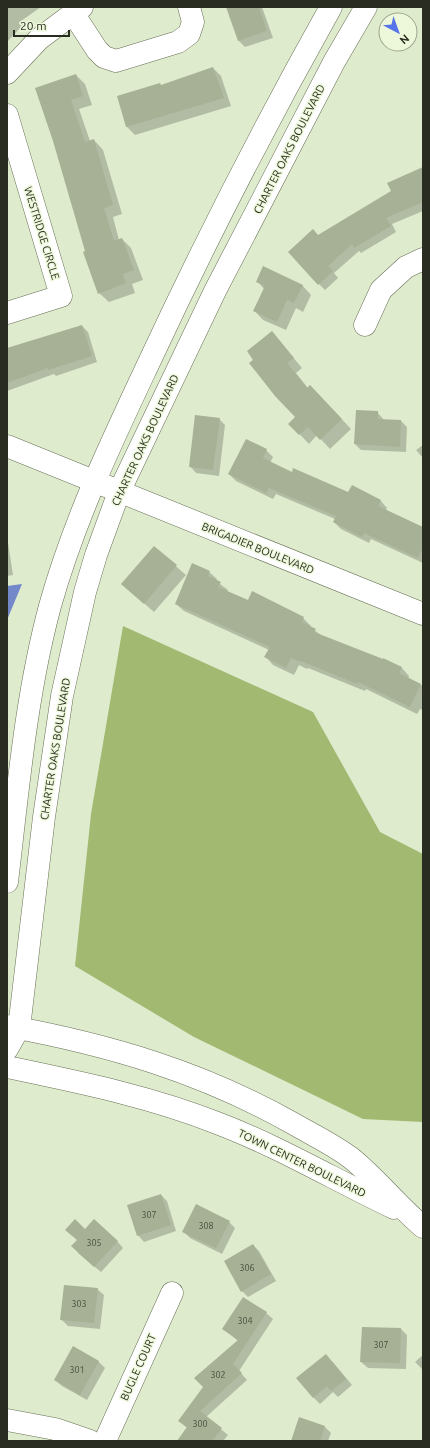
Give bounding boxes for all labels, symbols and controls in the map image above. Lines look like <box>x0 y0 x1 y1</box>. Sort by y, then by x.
scale bar <box>14 12 69 38</box>
north arrow <box>378 12 418 52</box>
text: 20 m <box>20 19 47 32</box>
text: N <box>398 32 412 47</box>
street label: CHARTER OAKS BOULEVARD <box>251 82 327 216</box>
street label: WESTRIDGE CIRCLE <box>22 185 62 281</box>
street label: CHARTER OAKS BOULEVARD <box>109 372 181 508</box>
street label: BRIGADIER BOULEVARD <box>200 520 316 576</box>
street label: CHARTER OAKS BOULEVARD <box>38 677 72 821</box>
street label: TOWN CENTER BOULEVARD <box>236 1127 368 1199</box>
house number: 307 <box>141 1210 157 1220</box>
house number: 308 <box>198 1221 214 1231</box>
house number: 305 <box>86 1238 102 1248</box>
house number: 306 <box>239 1263 255 1273</box>
house number: 303 <box>71 1299 87 1309</box>
house number: 304 <box>237 1316 253 1326</box>
street label: BUGLE COURT <box>118 1332 158 1402</box>
house number: 307 <box>373 1340 389 1350</box>
house number: 301 <box>69 1365 85 1375</box>
house number: 302 <box>210 1370 226 1380</box>
house number: 300 <box>192 1419 208 1429</box>

